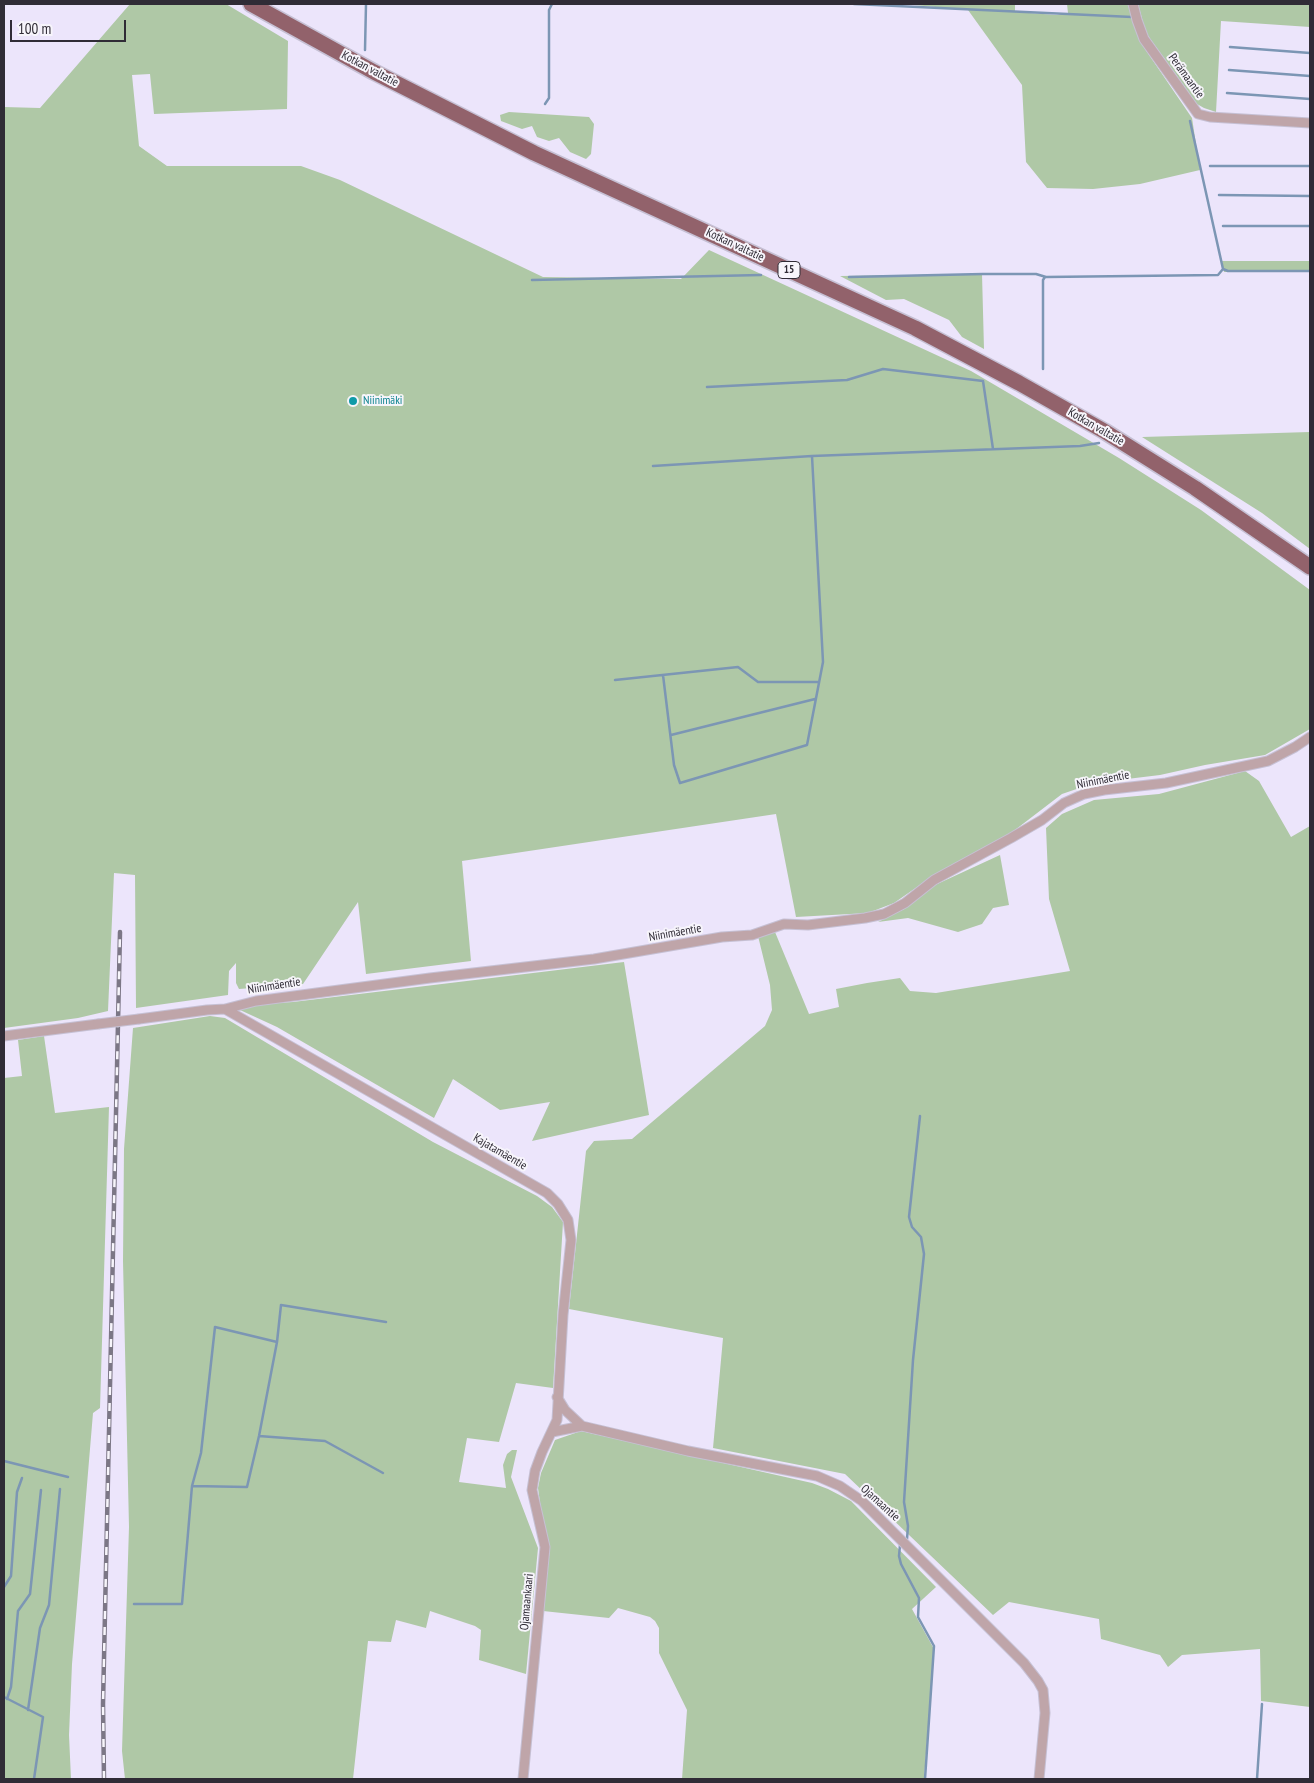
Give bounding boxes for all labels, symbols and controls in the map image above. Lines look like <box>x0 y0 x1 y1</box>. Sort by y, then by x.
scale bar <box>12 10 129 42</box>
text: 100 m <box>18 19 51 38</box>
street label: Kotkan valtatie <box>339 48 401 90</box>
street label: Perämaantie <box>1165 51 1207 101</box>
street label: Kotkan valtatie <box>704 225 766 265</box>
road number: 15 <box>778 262 800 278</box>
place label: Niinimäki <box>363 394 402 408</box>
marker: Niinimäki <box>347 395 359 407</box>
street label: Kotkan valtatie <box>1065 405 1127 449</box>
street label: Niinimäentie <box>1075 768 1131 792</box>
street label: Niinimäentie <box>648 921 702 945</box>
street label: Niinimäentie <box>247 975 301 997</box>
street label: Kajatamäentie <box>471 1131 529 1173</box>
street label: Ojamaantie <box>858 1482 902 1524</box>
street label: Ojamaankaari <box>517 1573 537 1631</box>

